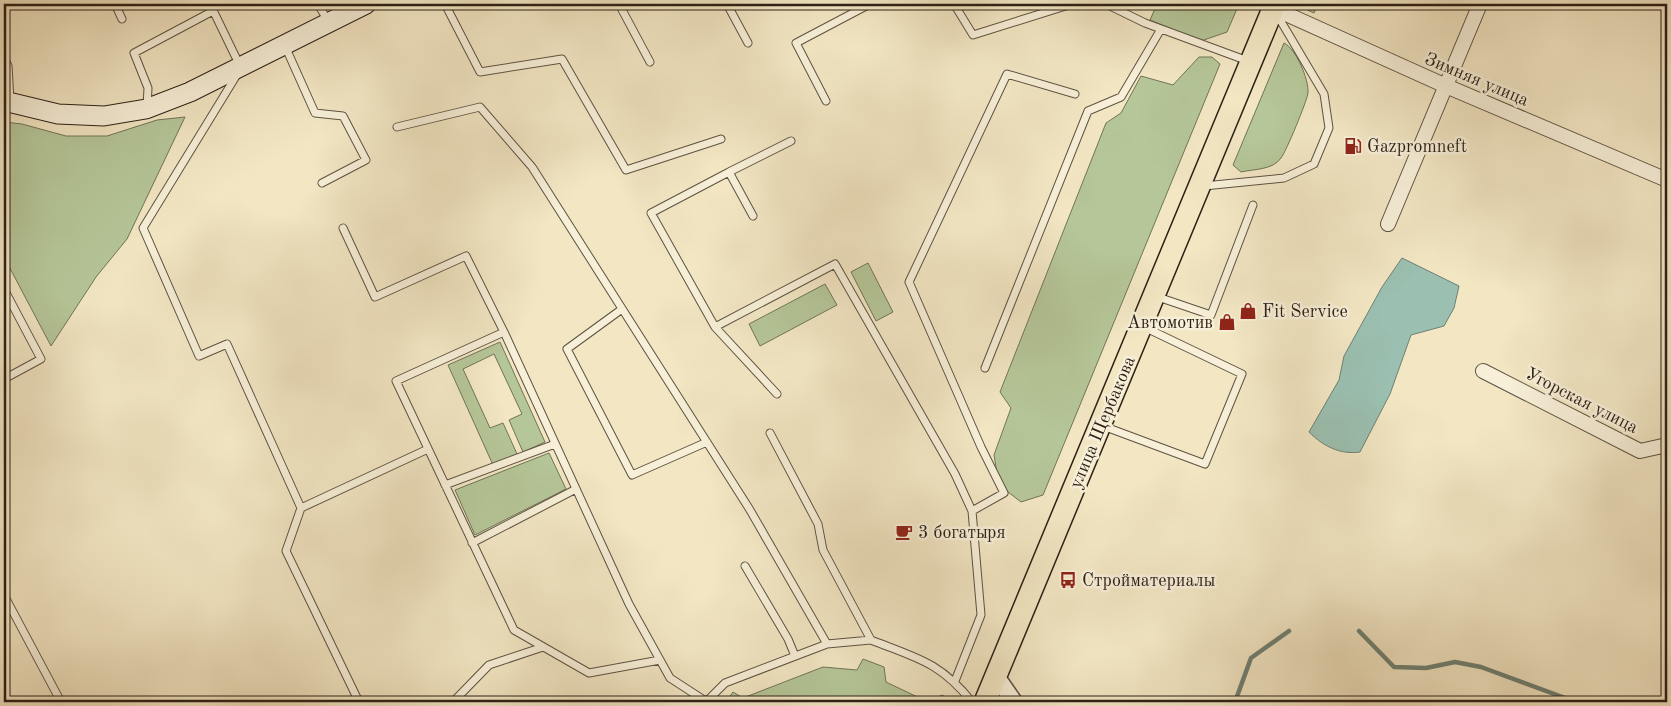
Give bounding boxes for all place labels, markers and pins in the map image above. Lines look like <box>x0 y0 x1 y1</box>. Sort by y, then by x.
fuel station icon: Gazpromneft <box>1343 136 1363 156</box>
place label: Gazpromneft <box>1367 138 1467 156</box>
shop icon: Fit Service <box>1238 301 1258 321</box>
place label: Fit Service <box>1262 303 1348 321</box>
shop icon: Автомотив <box>1217 312 1237 332</box>
place label: Автомотив <box>1127 314 1213 332</box>
cafe icon: 3 богатыря <box>894 522 914 542</box>
place label: 3 богатыря <box>918 524 1006 542</box>
bus stop icon: Стройматериалы <box>1058 570 1078 590</box>
place label: Стройматериалы <box>1082 572 1215 590</box>

